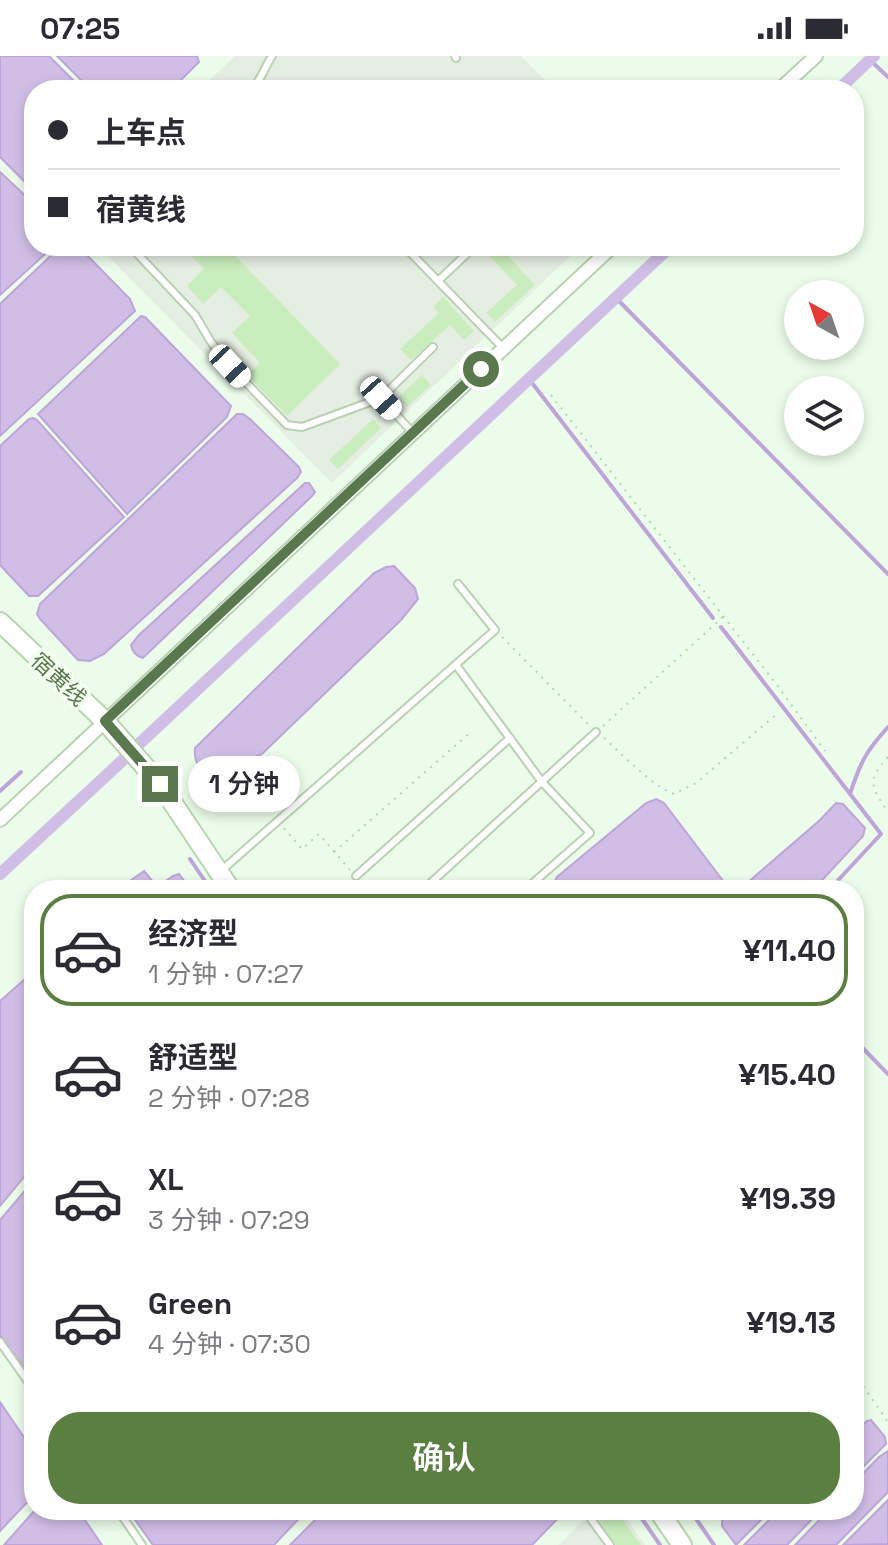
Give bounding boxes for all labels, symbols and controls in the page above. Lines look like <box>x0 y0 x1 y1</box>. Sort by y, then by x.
text: 07:25 <box>40 9 120 48</box>
text: 上车点 <box>96 113 186 152</box>
text: 宿黄线 <box>96 190 186 229</box>
north arrow <box>784 280 864 360</box>
map controls <box>784 280 864 456</box>
car <box>205 340 255 392</box>
route start <box>463 351 499 387</box>
car <box>356 372 406 424</box>
button: layers <box>784 376 864 456</box>
street label: 宿黄线 <box>25 646 93 712</box>
callout: 1 分钟 <box>188 756 300 812</box>
route end <box>142 766 178 802</box>
text: 1 分钟 <box>209 767 279 801</box>
icon: car <box>52 914 124 986</box>
text: 经济型 <box>148 914 238 953</box>
text: ¥11.40 <box>743 931 836 970</box>
text: 1 分钟 · 07:27 <box>148 957 303 991</box>
icon: car <box>52 1038 124 1110</box>
text: 舒适型 <box>148 1038 238 1077</box>
text: ¥15.40 <box>738 1055 836 1094</box>
text: 2 分钟 · 07:28 <box>148 1081 310 1115</box>
text: XL <box>148 1160 184 1199</box>
icon: car <box>52 1162 124 1234</box>
text: ¥19.39 <box>740 1179 836 1218</box>
text: 3 分钟 · 07:29 <box>148 1203 310 1237</box>
text: Green <box>148 1284 232 1323</box>
icon: car <box>52 1286 124 1358</box>
text: ¥19.13 <box>746 1303 836 1342</box>
text: 4 分钟 · 07:30 <box>148 1327 311 1361</box>
button: 确认 <box>48 1412 840 1504</box>

